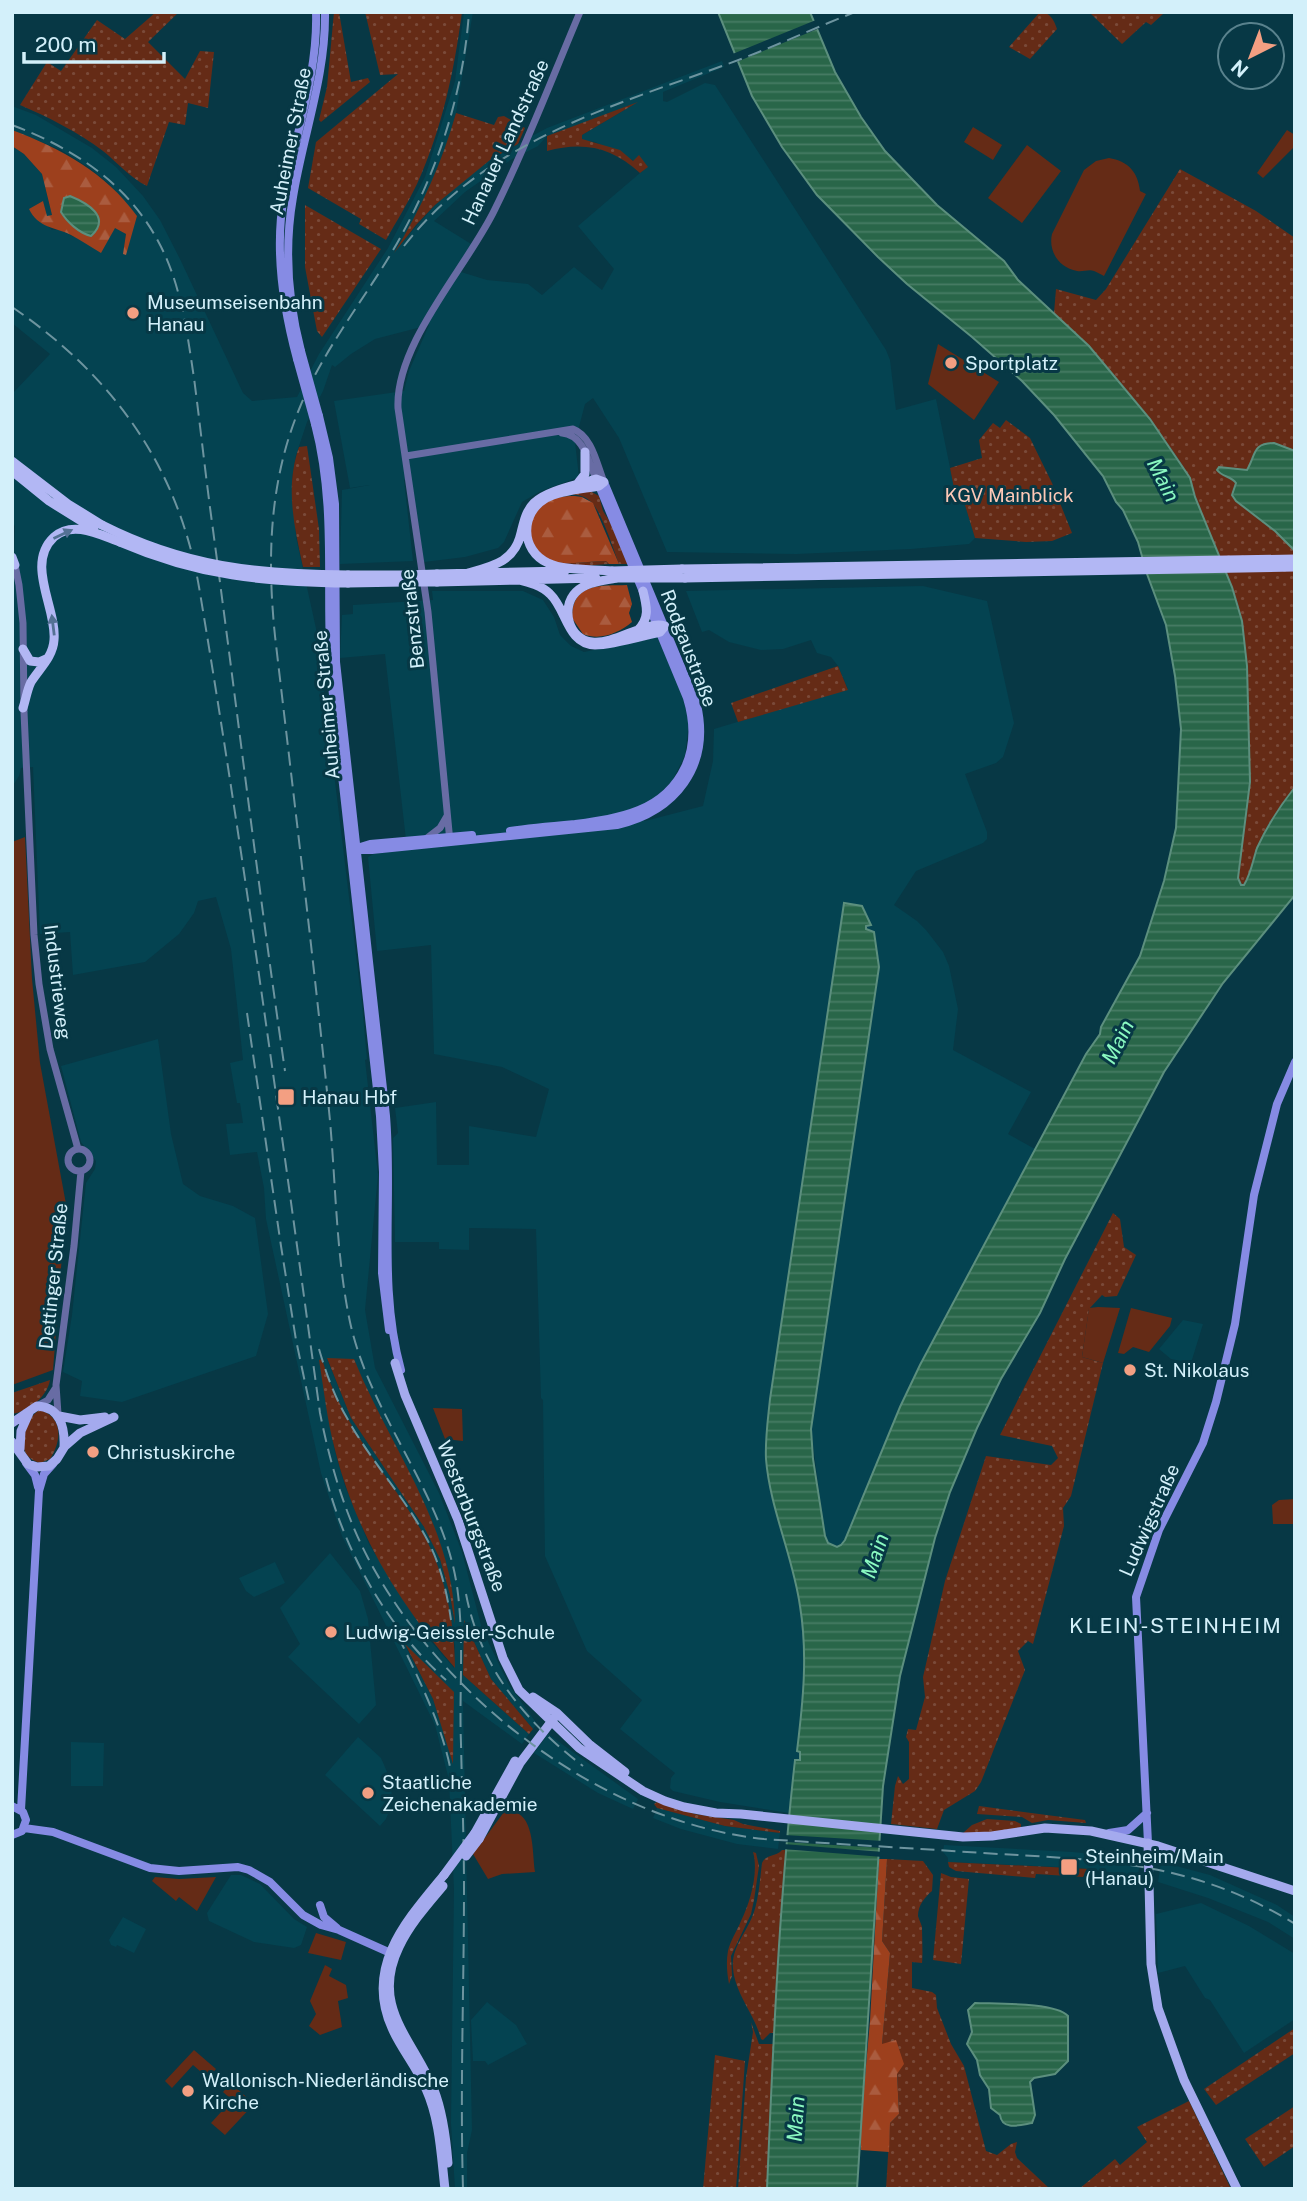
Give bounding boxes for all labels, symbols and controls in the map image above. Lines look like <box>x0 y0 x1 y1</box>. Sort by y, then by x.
scale bar <box>24 21 164 65</box>
north arrow <box>1216 21 1286 91</box>
text: 200 m <box>35 32 96 57</box>
text: N <box>1227 55 1253 82</box>
street label: Hanauer Landstraße <box>457 56 553 228</box>
street label: Auheimer Straße <box>265 65 315 217</box>
place label: Museumseisenbahn Hanau <box>147 291 323 335</box>
marker: Museumseisenbahn Hanau <box>125 305 141 321</box>
place label: Sportplatz <box>965 352 1058 374</box>
marker: Sportplatz <box>943 355 959 371</box>
water label: Main <box>1142 454 1185 506</box>
park label: KGV Mainblick <box>944 484 1074 506</box>
one-way arrow <box>53 528 73 540</box>
street label: Benzstraße <box>396 568 428 670</box>
street label: Rodgaustraße <box>657 586 721 710</box>
one-way arrow <box>47 614 58 636</box>
street label: Auheimer Straße <box>309 630 343 780</box>
street label: Industrieweg <box>40 923 76 1041</box>
water label: Main <box>1096 1016 1139 1068</box>
place label: Hanau Hbf <box>302 1086 397 1108</box>
marker: Hanau Hbf <box>276 1087 296 1107</box>
street label: Dettinger Straße <box>34 1202 72 1350</box>
place label: St. Nikolaus <box>1144 1359 1249 1381</box>
marker: St. Nikolaus <box>1122 1362 1138 1378</box>
street label: Westerburgstraße <box>433 1437 511 1595</box>
place label: Christuskirche <box>107 1441 235 1463</box>
marker: Christuskirche <box>85 1444 101 1460</box>
street label: Ludwigstraße <box>1114 1460 1184 1580</box>
water label: Main <box>855 1530 894 1582</box>
district label: KLEIN-STEINHEIM <box>1069 1613 1283 1638</box>
place label: Ludwig-Geissler-Schule <box>345 1621 555 1643</box>
marker: Ludwig-Geissler-Schule <box>323 1624 339 1640</box>
place label: Staatliche Zeichenakademie <box>382 1771 538 1815</box>
marker: Staatliche Zeichenakademie <box>360 1785 376 1801</box>
place label: Steinheim/Main (Hanau) <box>1085 1845 1224 1889</box>
marker: Steinheim/Main (Hanau) <box>1059 1857 1079 1877</box>
place label: Wallonisch-Niederländische Kirche <box>202 2069 449 2113</box>
marker: Wallonisch-Niederländische Kirche <box>180 2083 196 2099</box>
water label: Main <box>781 2095 810 2143</box>

